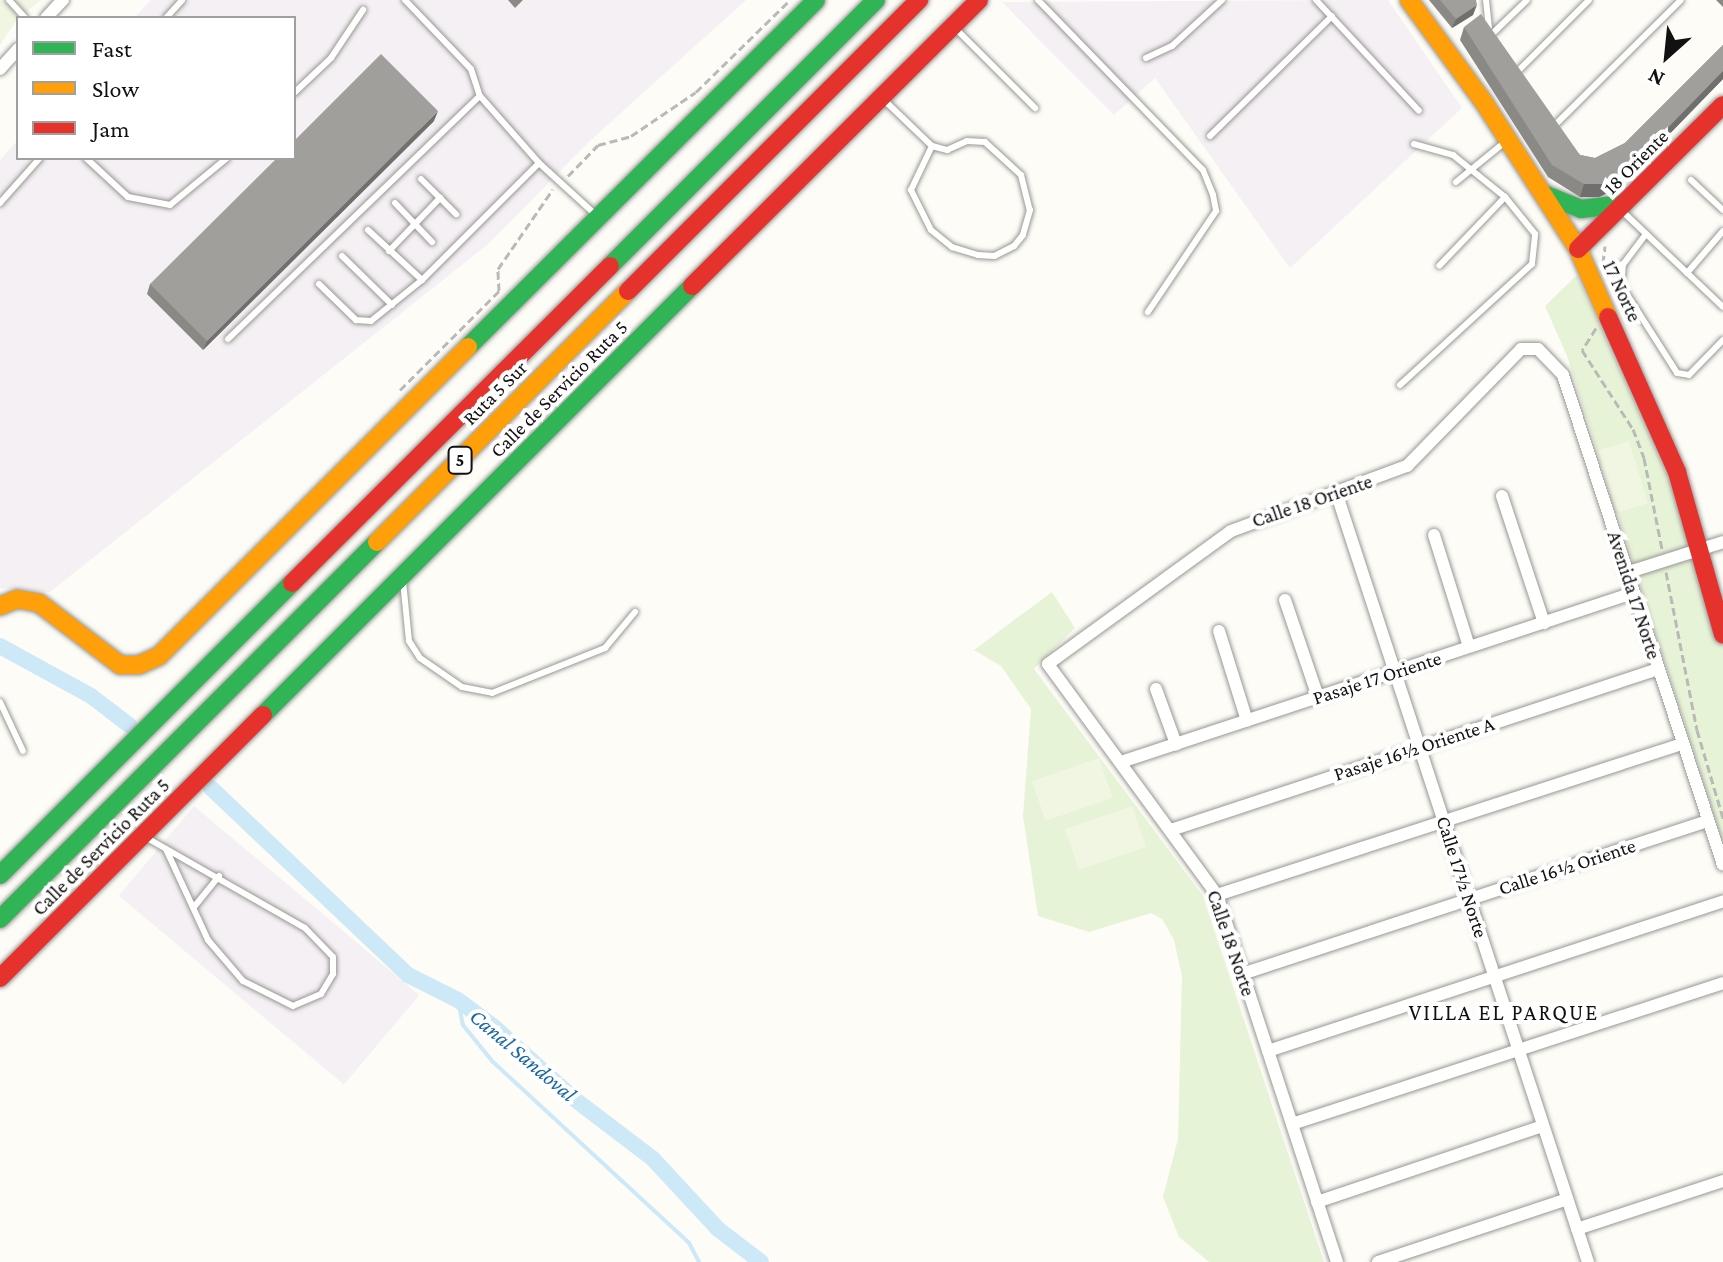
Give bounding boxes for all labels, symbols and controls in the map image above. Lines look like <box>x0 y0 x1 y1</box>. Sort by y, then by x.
legend <box>16 16 296 160</box>
north arrow <box>1627 16 1707 96</box>
text: Fast <box>92 35 132 62</box>
text: N <box>1644 63 1668 92</box>
text: Slow <box>92 75 139 102</box>
text: Jam <box>92 115 130 142</box>
street label: 18 Oriente <box>1599 125 1673 199</box>
street label: 17 Norte <box>1597 257 1647 325</box>
street label: Calle de Servicio Ruta 5 <box>485 315 633 463</box>
street label: Ruta 5 Sur <box>458 356 532 430</box>
road number: 5 <box>446 446 474 474</box>
street label: Calle 18 Oriente <box>1249 469 1375 533</box>
street label: Avenida 17 Norte <box>1602 528 1666 662</box>
street label: Pasaje 17 Oriente <box>1310 646 1444 710</box>
street label: Pasaje 16½ Oriente A <box>1331 712 1497 786</box>
street label: Calle de Servicio Ruta 5 <box>27 773 175 921</box>
street label: Calle 17½ Norte <box>1431 813 1493 941</box>
street label: Calle 16½ Oriente <box>1495 834 1639 900</box>
street label: Calle 18 Norte <box>1202 887 1260 999</box>
district label: VILLA EL PARQUE <box>1409 1000 1599 1026</box>
water label: Canal Sandoval <box>464 1003 582 1107</box>

